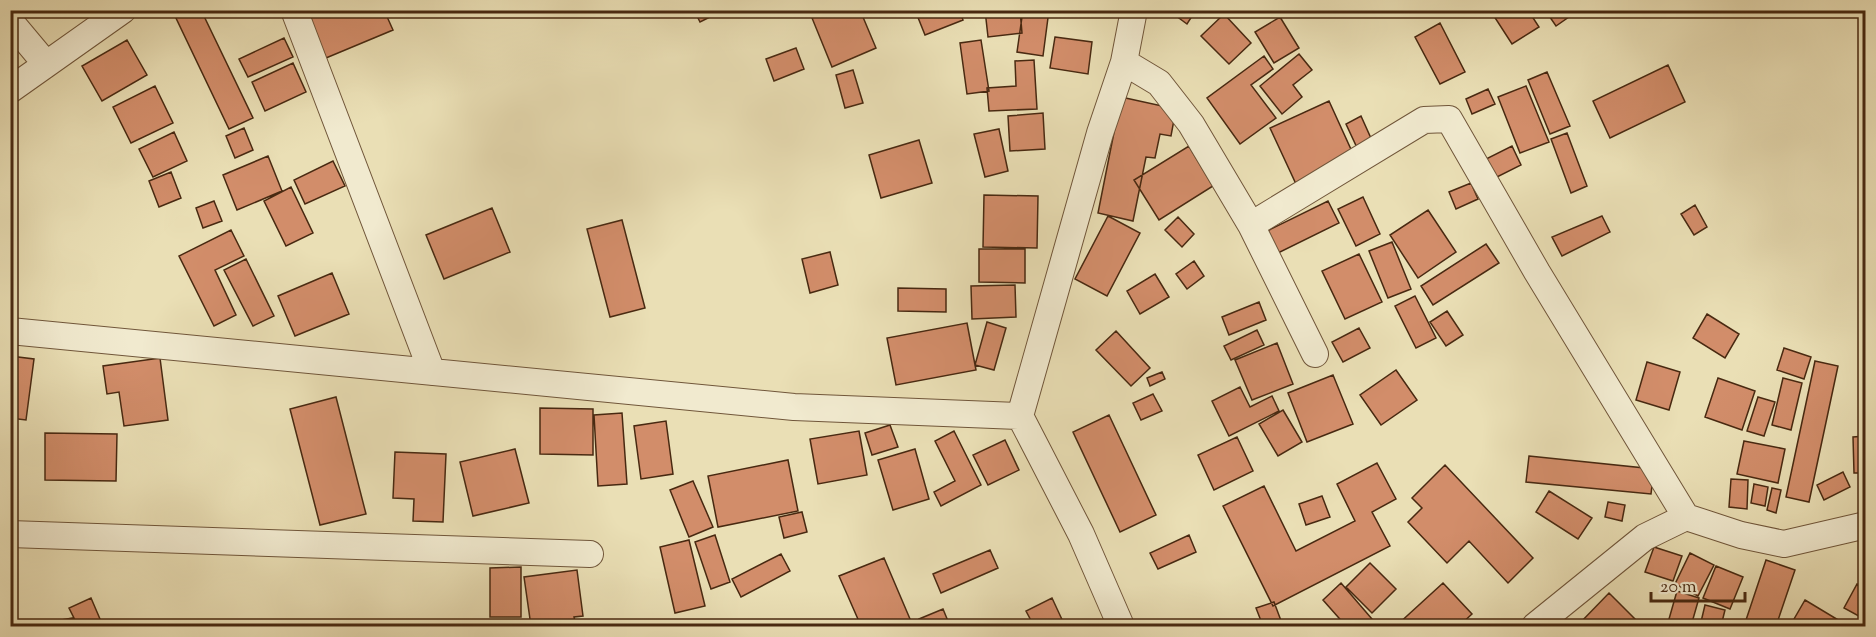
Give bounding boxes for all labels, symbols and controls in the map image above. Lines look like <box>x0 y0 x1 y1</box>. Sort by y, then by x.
scale bar <box>1651 565 1746 603</box>
text: 20 m <box>1660 575 1697 601</box>

